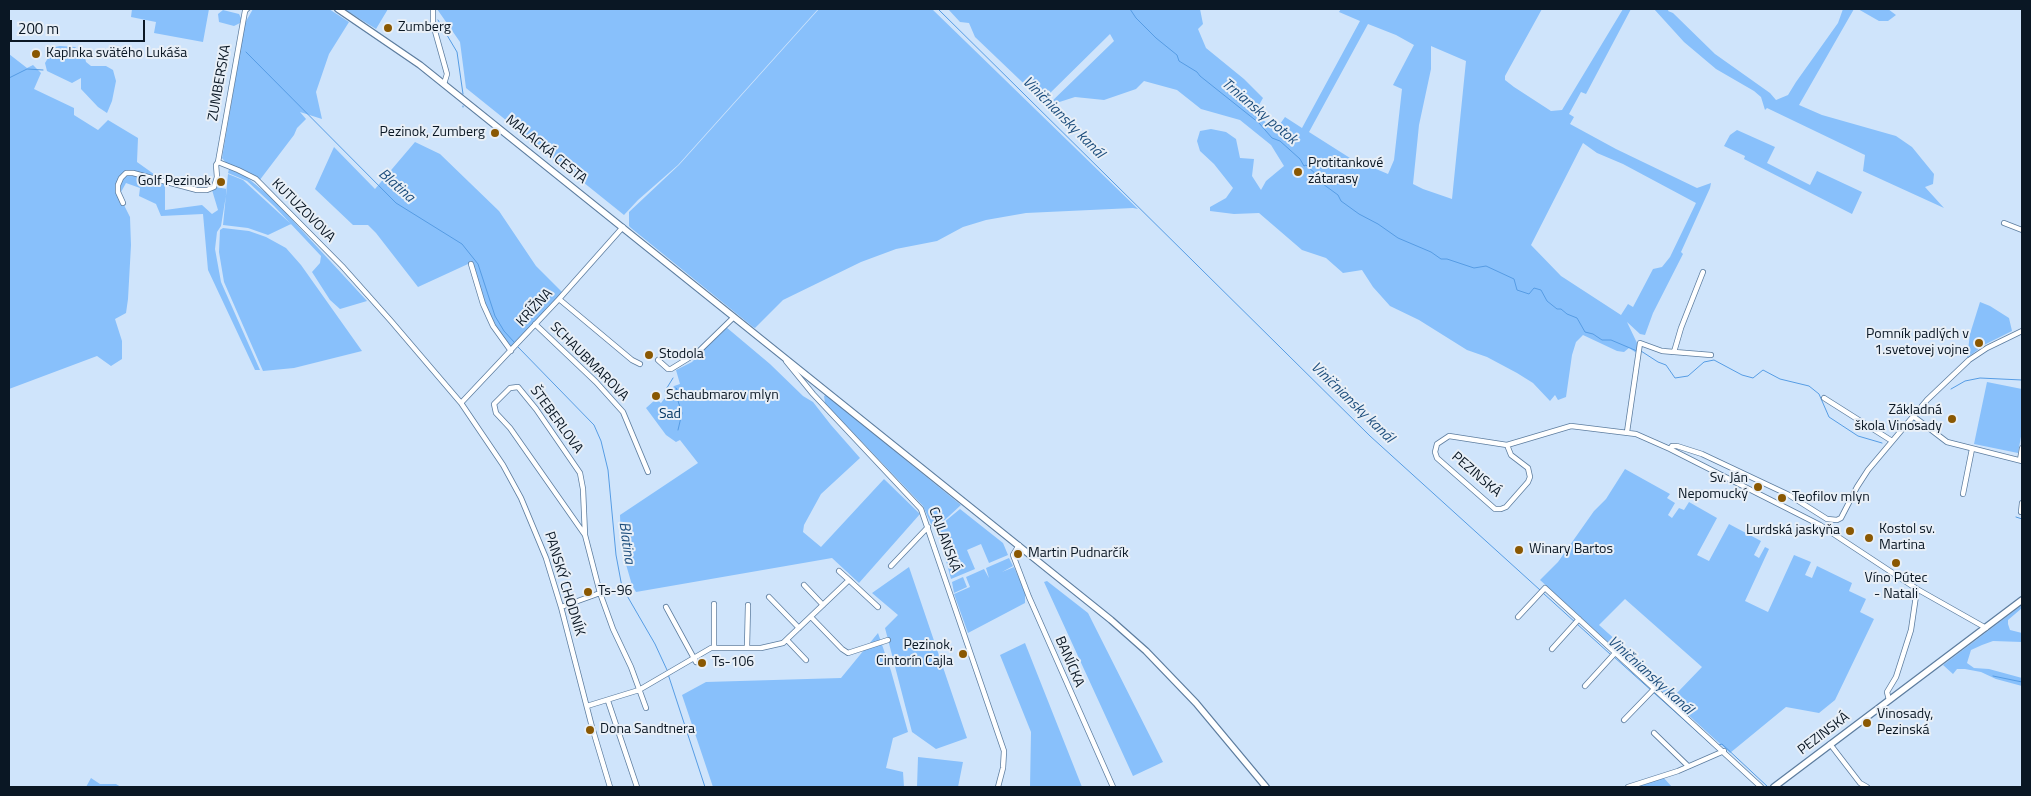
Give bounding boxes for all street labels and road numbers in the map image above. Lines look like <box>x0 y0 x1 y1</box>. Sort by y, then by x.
street label: ZUMBERSKA <box>205 44 235 122</box>
street label: MALACKÁ CESTA <box>502 112 590 188</box>
street label: KUTUZOVOVA <box>268 176 338 246</box>
street label: KRÍŽNA <box>513 286 557 330</box>
street label: SCHAUBMAROVA <box>546 319 632 405</box>
street label: ŠTEBERLOVA <box>526 383 586 457</box>
street label: PEZINSKÁ <box>1448 449 1504 501</box>
street label: CAJLANSKÁ <box>924 505 964 575</box>
street label: PANSKÝ CHODNÍK <box>540 530 588 638</box>
street label: BANÍCKA <box>1051 634 1087 690</box>
street label: PEZINSKÁ <box>1795 709 1853 759</box>

